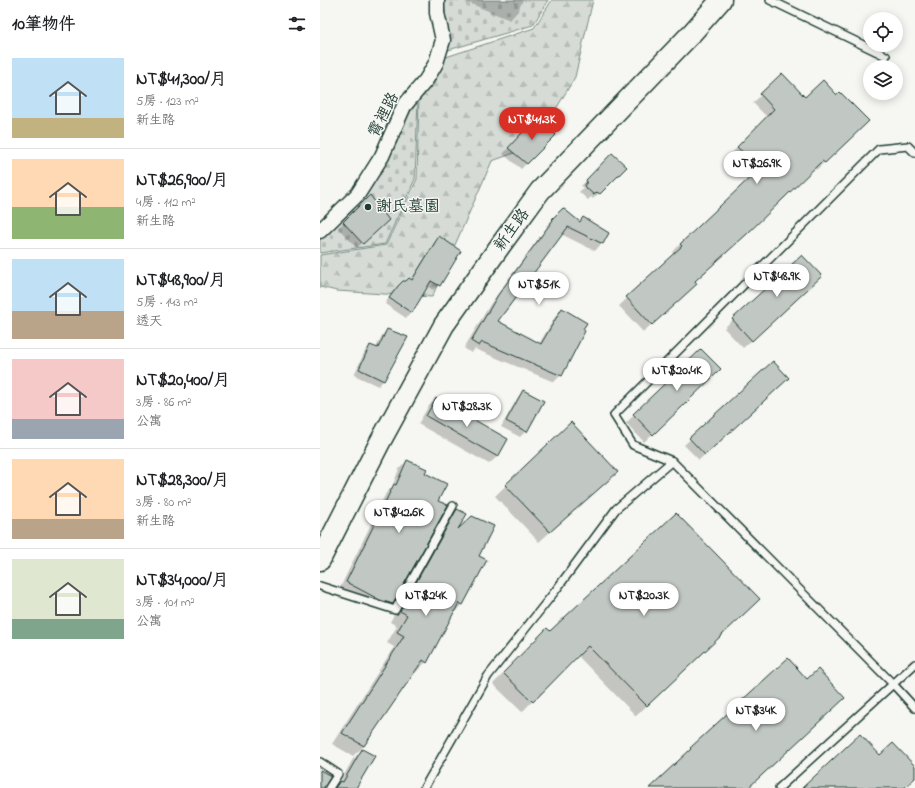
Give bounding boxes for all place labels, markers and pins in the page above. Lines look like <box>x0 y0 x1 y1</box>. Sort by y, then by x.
pin: NT$41.3K <box>491 107 573 141</box>
pin: NT$26.9K <box>716 151 798 185</box>
place label: 謝氏墓園 <box>376 195 440 219</box>
marker: 謝氏墓園 <box>363 202 373 212</box>
pin: NT$48.9K <box>736 264 818 298</box>
pin: NT$51K <box>506 272 572 306</box>
pin: NT$20.4K <box>636 358 718 392</box>
pin: NT$28.3K <box>426 394 508 428</box>
pin: NT$42.6K <box>358 500 440 534</box>
pin: NT$24K <box>393 583 459 617</box>
pin: NT$20.3K <box>603 583 685 617</box>
pin: NT$34K <box>723 698 789 732</box>

